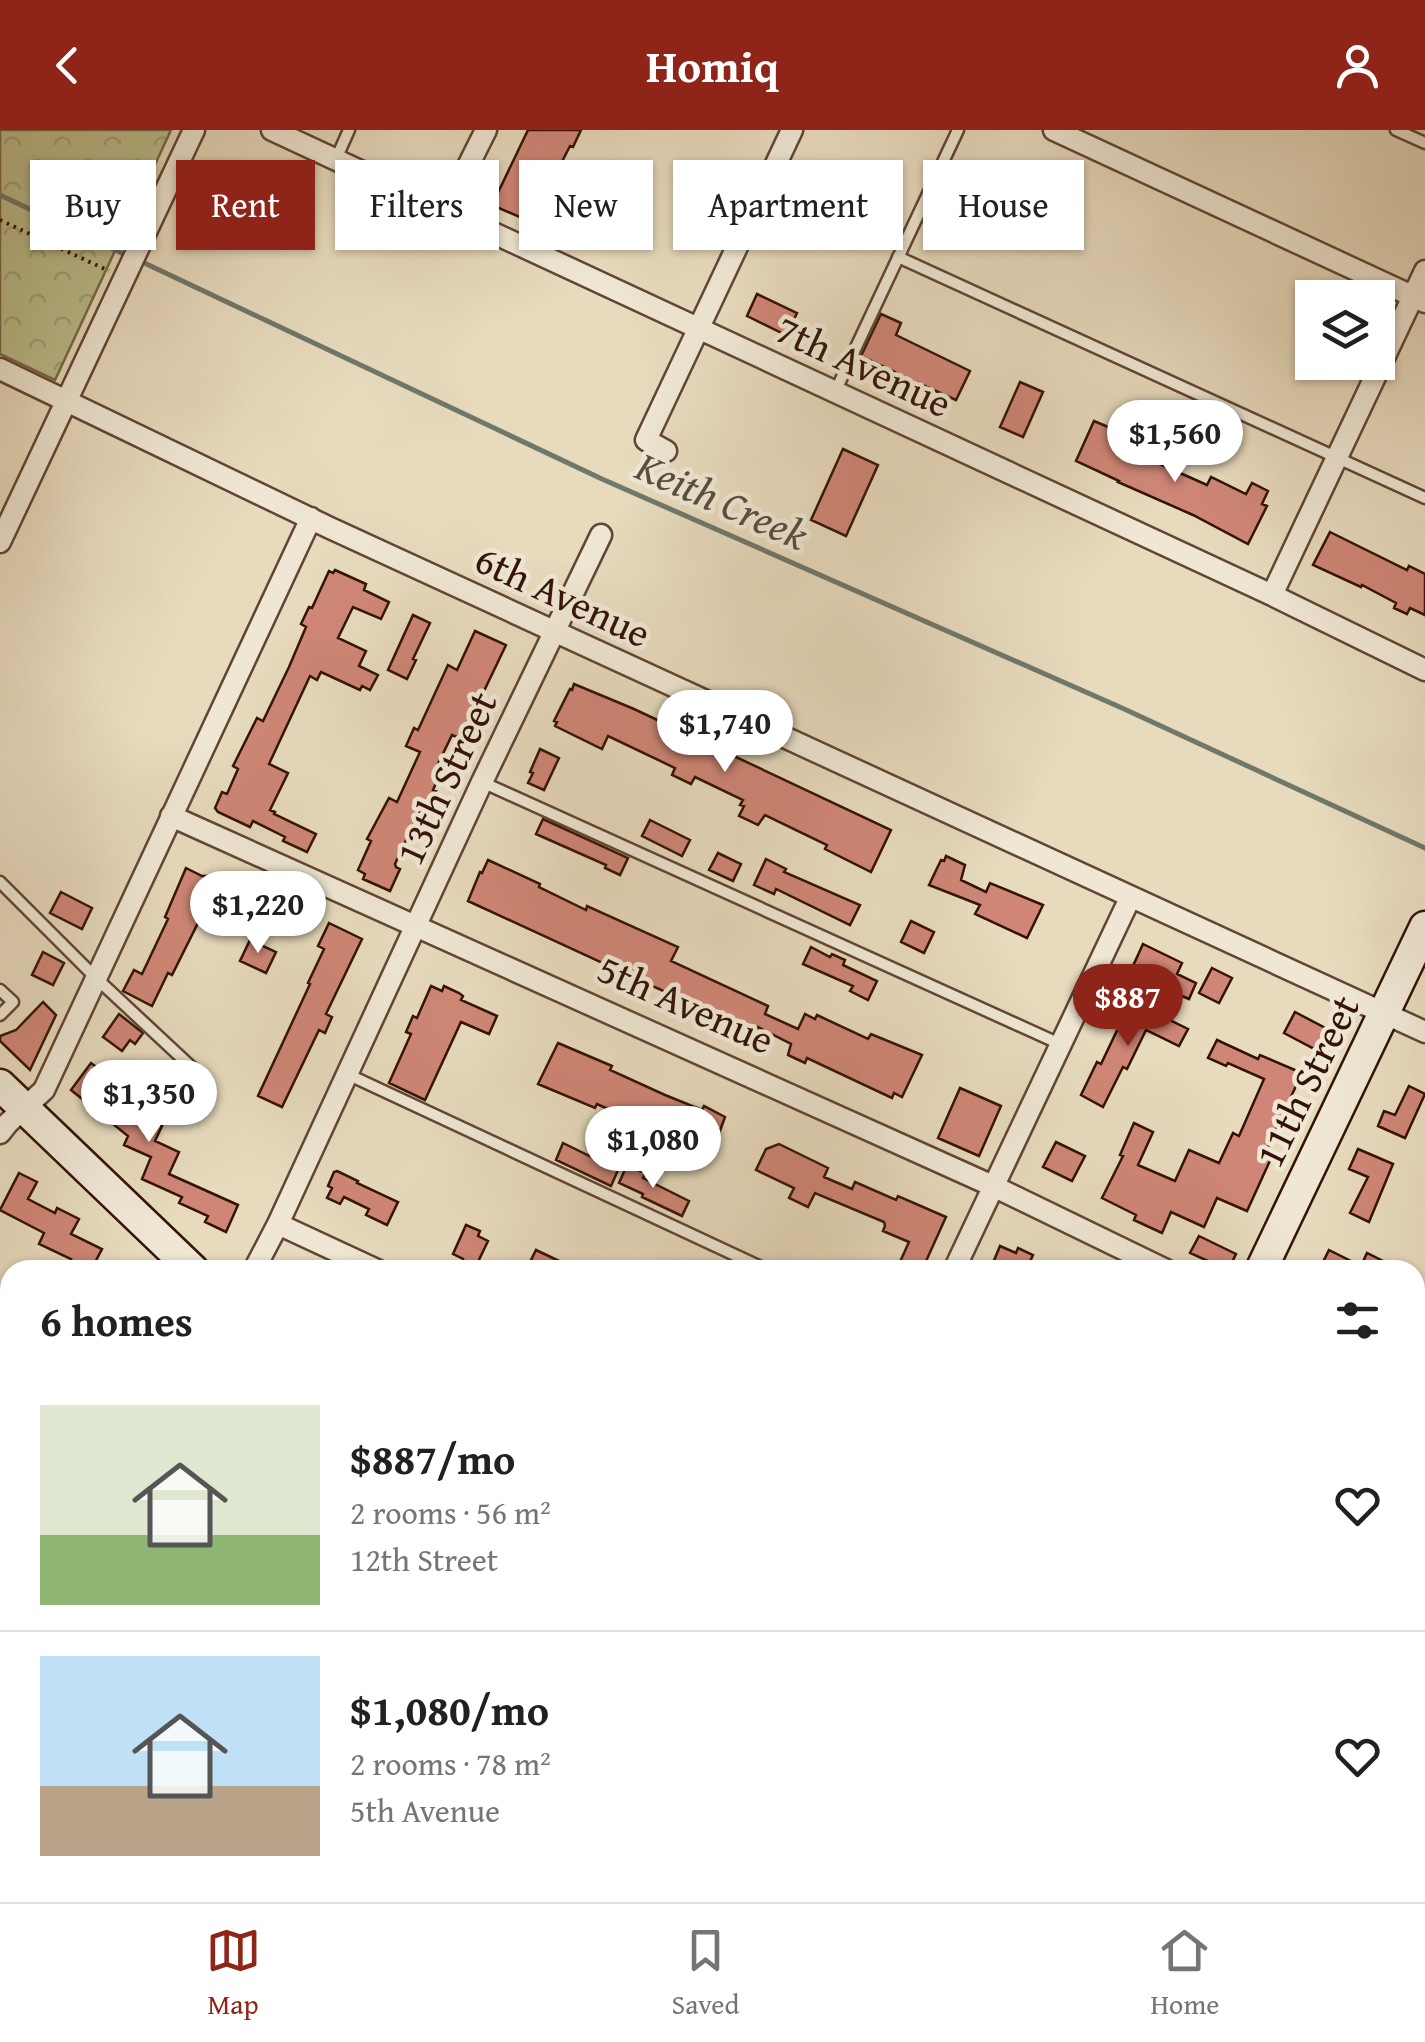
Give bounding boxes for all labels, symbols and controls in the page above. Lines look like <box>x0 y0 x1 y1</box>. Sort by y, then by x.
text: Homiq <box>646 33 779 98</box>
icon: back <box>40 38 95 93</box>
icon: person <box>1330 38 1385 93</box>
chip: Buy <box>30 160 156 250</box>
chip: Rent <box>176 160 315 250</box>
chip: Filters <box>335 160 499 250</box>
chip: New <box>519 160 653 250</box>
chip: Apartment <box>673 160 903 250</box>
chip: House <box>923 160 1084 250</box>
map controls <box>1295 280 1395 380</box>
button: layers <box>1295 280 1395 380</box>
street label: 7th Avenue <box>767 299 962 432</box>
pin: $1,560 <box>1094 400 1256 485</box>
text: $1,560 <box>1129 409 1221 456</box>
water label: Keith Creek <box>626 434 819 565</box>
street label: 6th Avenue <box>466 529 661 662</box>
street label: 13th Street <box>380 681 511 874</box>
pin: $1,740 <box>644 690 806 775</box>
text: $1,740 <box>679 699 771 746</box>
pin: $1,220 <box>177 871 339 956</box>
text: $1,220 <box>212 880 304 927</box>
street label: 5th Avenue <box>589 938 784 1069</box>
pin: $887 <box>1069 964 1187 1049</box>
text: $887 <box>1095 973 1161 1020</box>
street label: 11th Street <box>1239 985 1374 1177</box>
pin: $1,350 <box>68 1060 230 1145</box>
text: $1,350 <box>103 1069 195 1116</box>
pin: $1,080 <box>572 1106 734 1191</box>
text: $1,080 <box>607 1115 699 1162</box>
text: 6 homes <box>40 1290 193 1351</box>
icon: filters <box>1330 1293 1385 1348</box>
text: $887/mo <box>350 1428 515 1489</box>
icon: home <box>120 1445 240 1565</box>
icon: heart <box>1330 1478 1385 1533</box>
text: 2 rooms · 56 m² <box>350 1489 551 1536</box>
text: 12th Street <box>350 1536 498 1583</box>
text: $1,080/mo <box>350 1679 549 1740</box>
icon: home <box>120 1696 240 1816</box>
icon: heart <box>1330 1729 1385 1784</box>
text: 2 rooms · 78 m² <box>350 1740 551 1787</box>
text: 5th Avenue <box>350 1787 500 1834</box>
tab: Map <box>206 1923 261 2024</box>
tab: Saved <box>672 1923 739 2024</box>
tab: Home <box>1151 1923 1219 2024</box>

